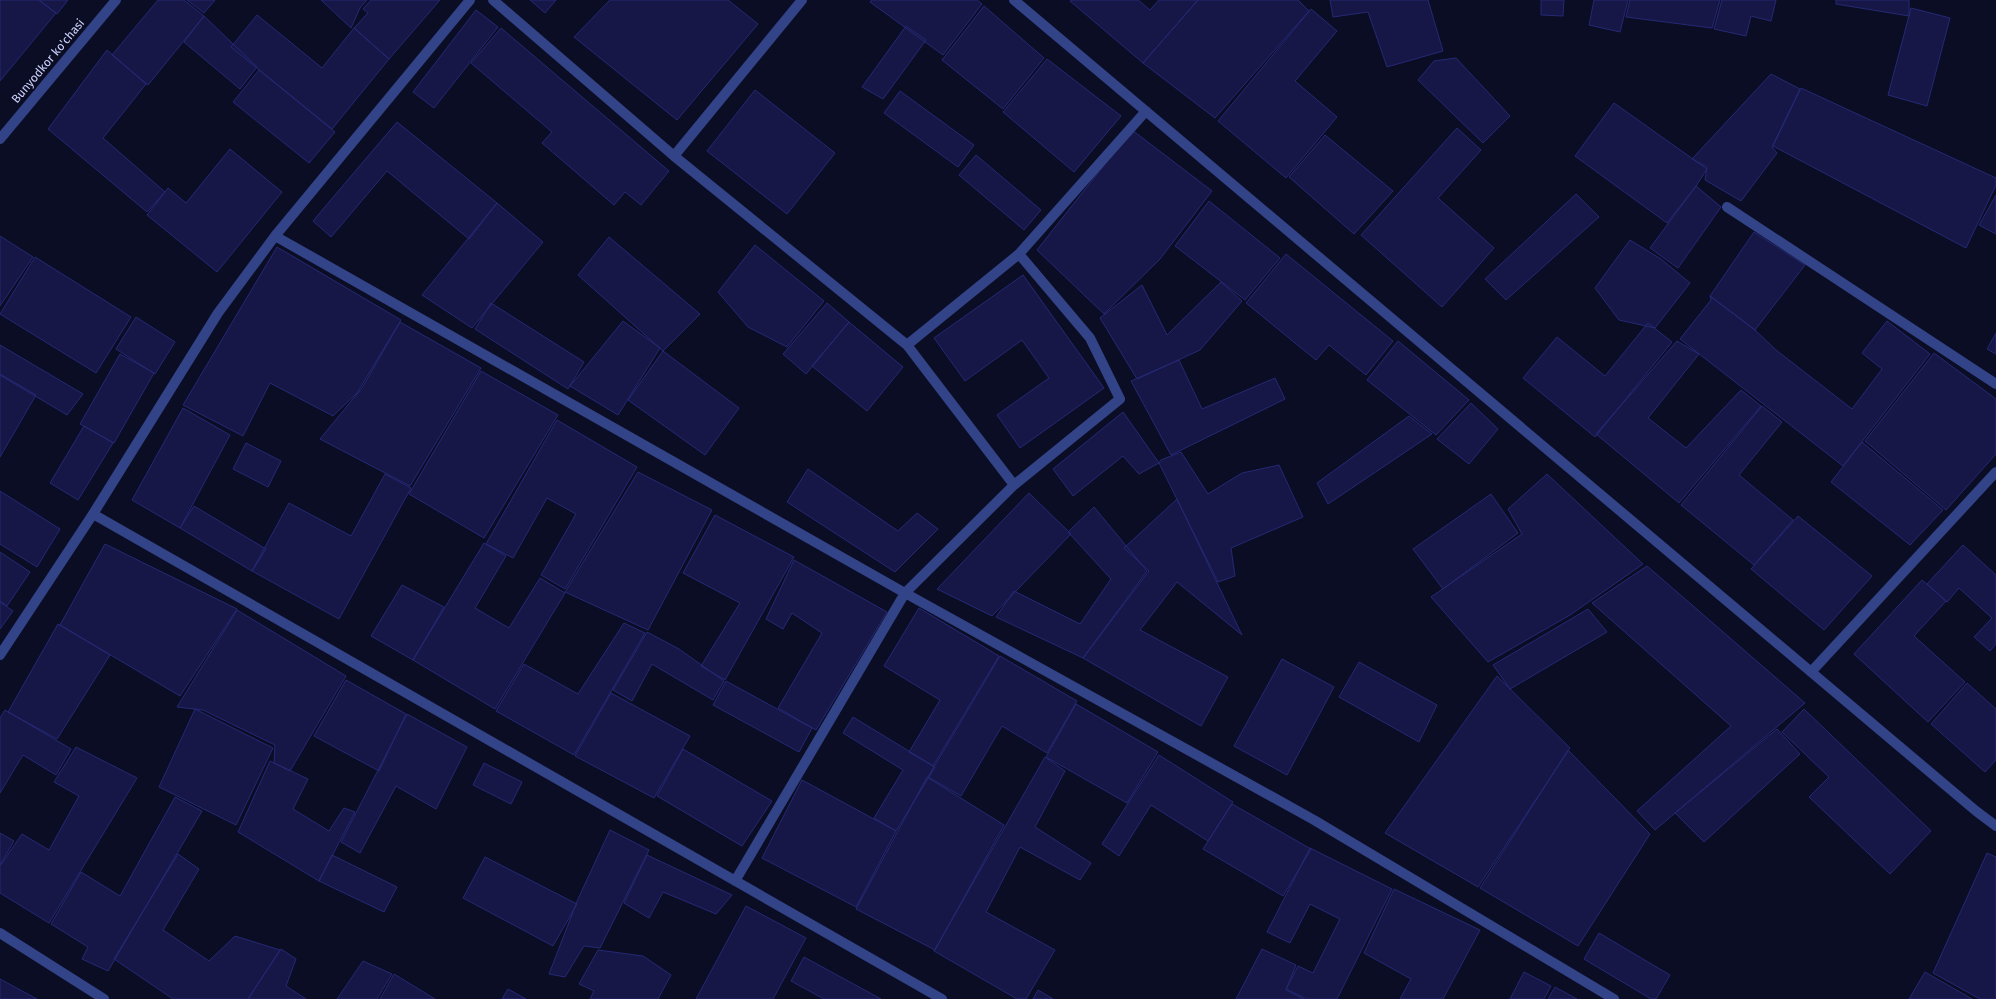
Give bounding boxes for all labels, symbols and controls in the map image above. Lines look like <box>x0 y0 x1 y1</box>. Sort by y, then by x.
street label: Bunyodkor ko'chasi <box>9 16 87 106</box>

